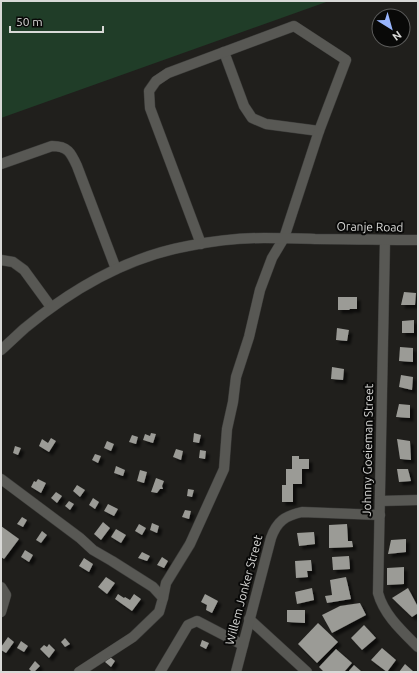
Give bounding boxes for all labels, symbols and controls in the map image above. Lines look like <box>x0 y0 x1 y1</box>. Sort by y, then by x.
scale bar <box>10 8 103 34</box>
north arrow <box>371 8 411 48</box>
text: 50 m <box>16 15 43 28</box>
text: N <box>390 29 404 43</box>
street label: Oranje Road <box>336 219 404 234</box>
street label: Johnny Goeieman Street <box>360 383 375 516</box>
street label: Willem Jonker Street <box>223 533 265 646</box>

